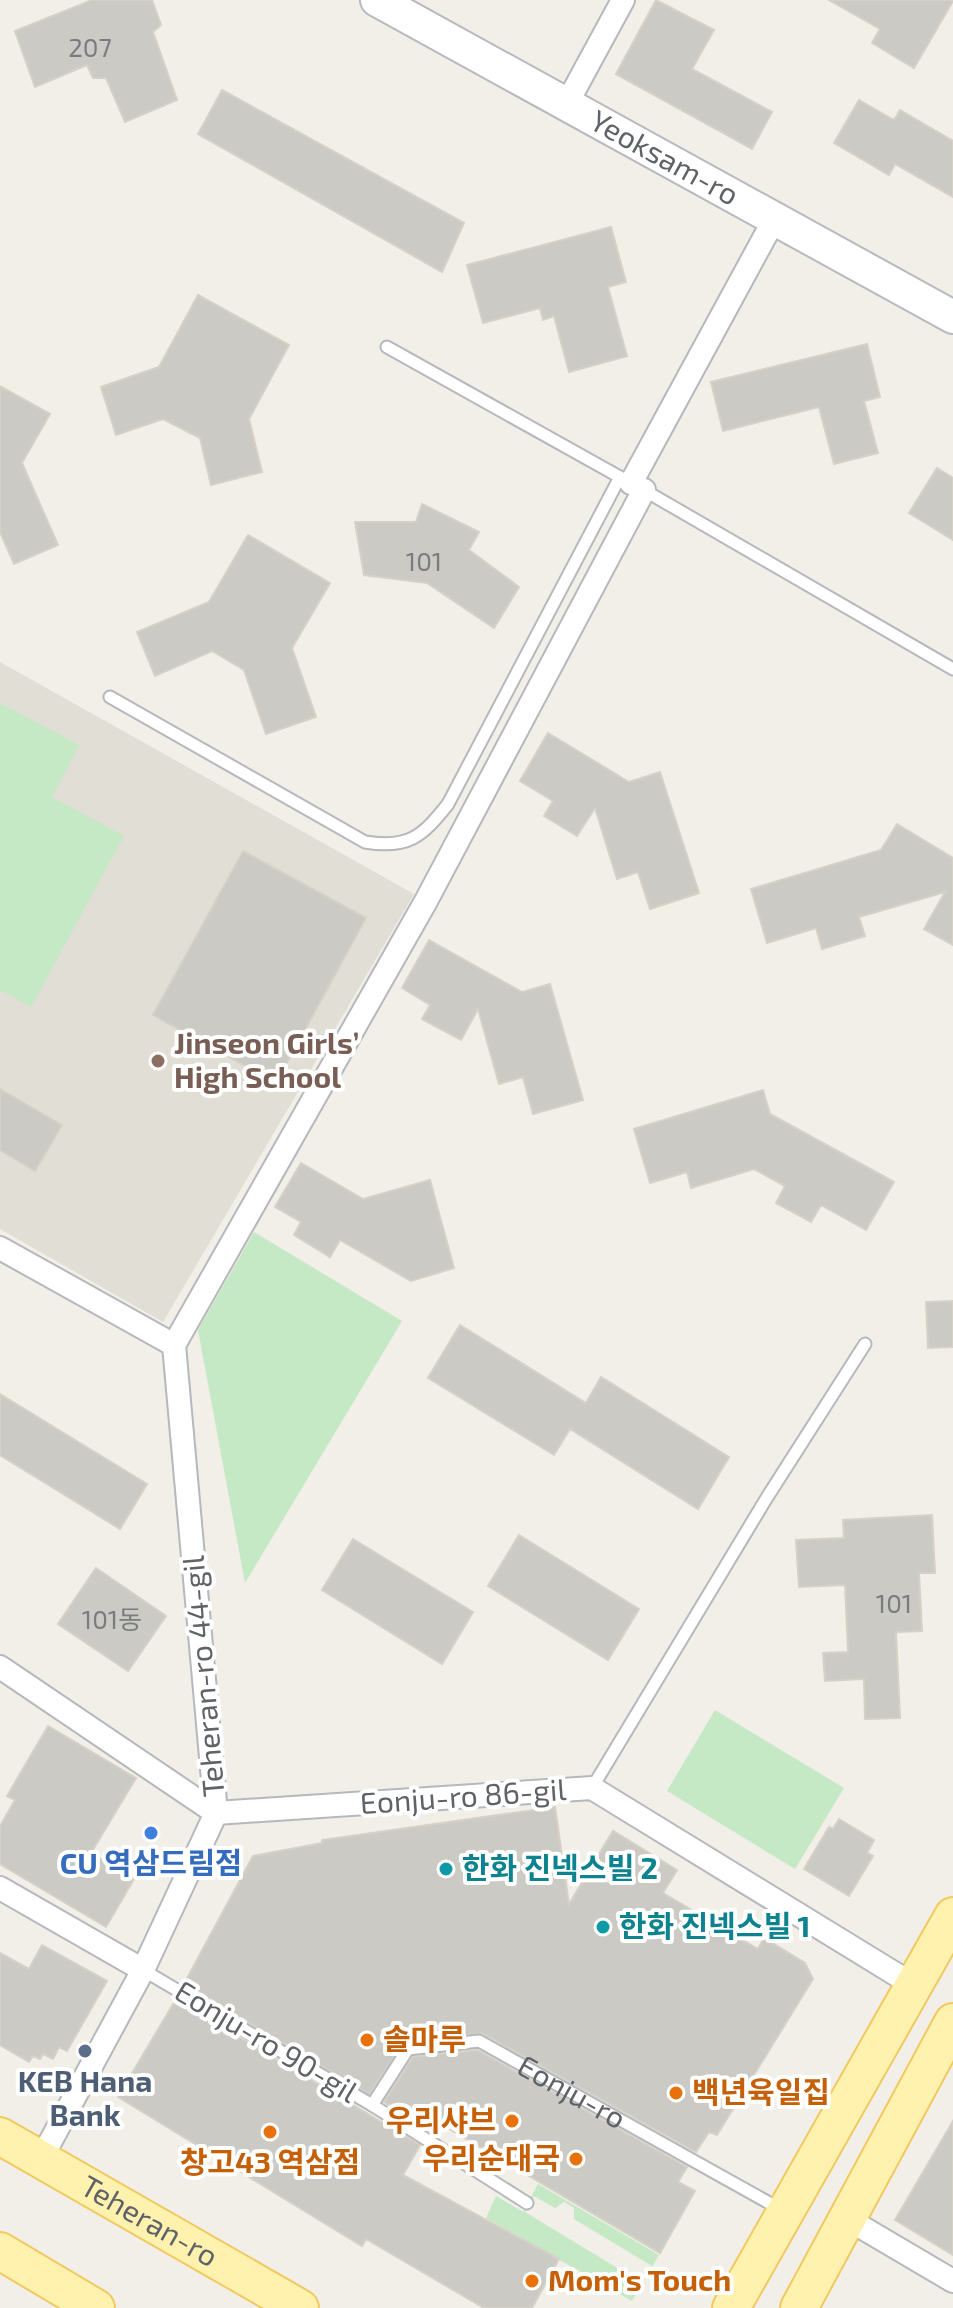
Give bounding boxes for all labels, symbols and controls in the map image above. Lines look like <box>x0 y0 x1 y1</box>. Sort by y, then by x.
house number: 207 <box>68 31 112 62</box>
street label: Yeoksam-ro <box>585 101 746 212</box>
house number: 101 <box>406 545 442 576</box>
place label: Jinseon Girls’ High School <box>174 1024 359 1094</box>
marker: Jinseon Girls’ High School <box>149 1052 167 1070</box>
street label: Teheran-ro 44-gil <box>174 1554 230 1798</box>
house number: 101 <box>876 1587 912 1618</box>
house number: 101동 <box>82 1603 142 1634</box>
street label: Eonju-ro 86-gil <box>359 1770 567 1820</box>
marker: CU 역삼드림점 <box>142 1824 160 1842</box>
place label: CU 역삼드림점 <box>60 1844 242 1880</box>
place label: 한화 진넥스빌 2 <box>462 1849 658 1885</box>
marker: 한화 진넥스빌 2 <box>437 1860 455 1878</box>
place label: 한화 진넥스빌 1 <box>619 1907 811 1943</box>
marker: 한화 진넥스빌 1 <box>594 1918 612 1936</box>
street label: Eonju-ro 90-gil <box>169 1972 365 2109</box>
place label: 솔마루 <box>383 2020 466 2056</box>
marker: 솔마루 <box>358 2031 376 2049</box>
marker: KEB Hana Bank <box>76 2042 94 2060</box>
street label: Eonju-ro <box>512 2046 633 2135</box>
place label: KEB Hana Bank <box>18 2062 152 2132</box>
place label: 백년육일집 <box>692 2073 830 2109</box>
marker: 백년육일집 <box>667 2084 685 2102</box>
place label: 우리샤브 <box>386 2101 496 2137</box>
marker: 우리샤브 <box>503 2112 521 2130</box>
marker: 창고43 역삼점 <box>261 2123 279 2141</box>
place label: 우리순대국 <box>422 2139 560 2175</box>
place label: 창고43 역삼점 <box>180 2143 360 2179</box>
marker: 우리순대국 <box>567 2150 585 2168</box>
street label: Teheran-ro <box>75 2166 225 2273</box>
place label: Mom's Touch <box>548 2261 731 2297</box>
marker: Mom's Touch <box>523 2272 541 2290</box>

